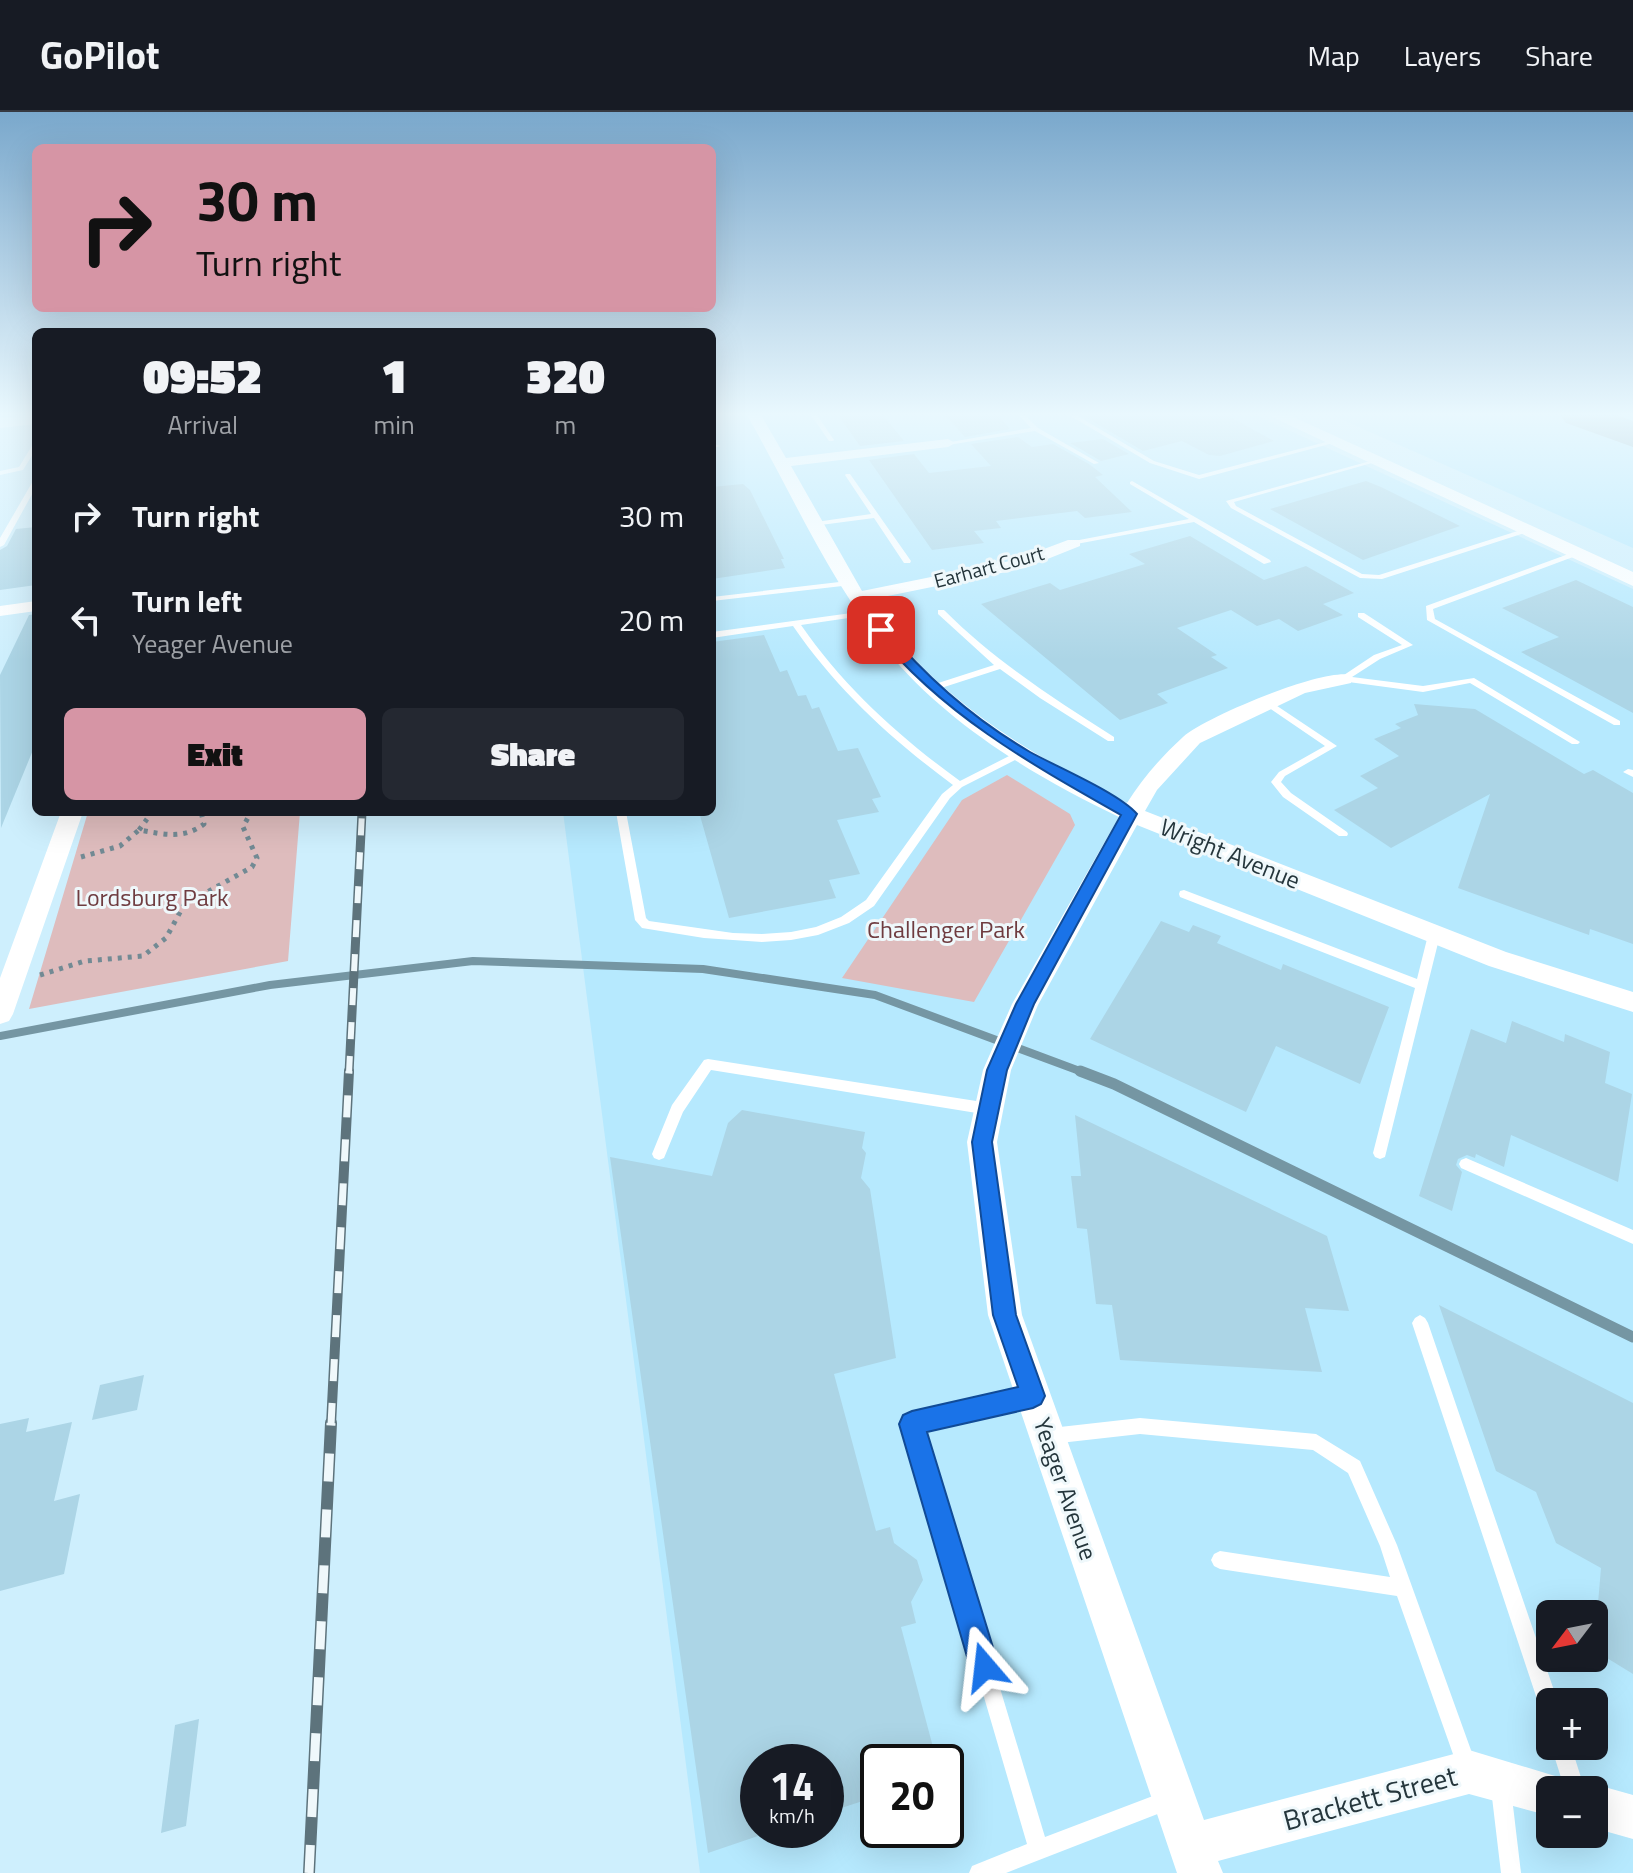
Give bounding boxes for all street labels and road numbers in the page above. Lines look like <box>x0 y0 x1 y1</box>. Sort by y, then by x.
street label: Earhart Court <box>930 537 1047 596</box>
street label: Wright Avenue <box>1155 809 1306 898</box>
street label: Yeager Avenue <box>1025 1413 1107 1565</box>
street label: Brackett Street <box>1278 1754 1462 1841</box>

